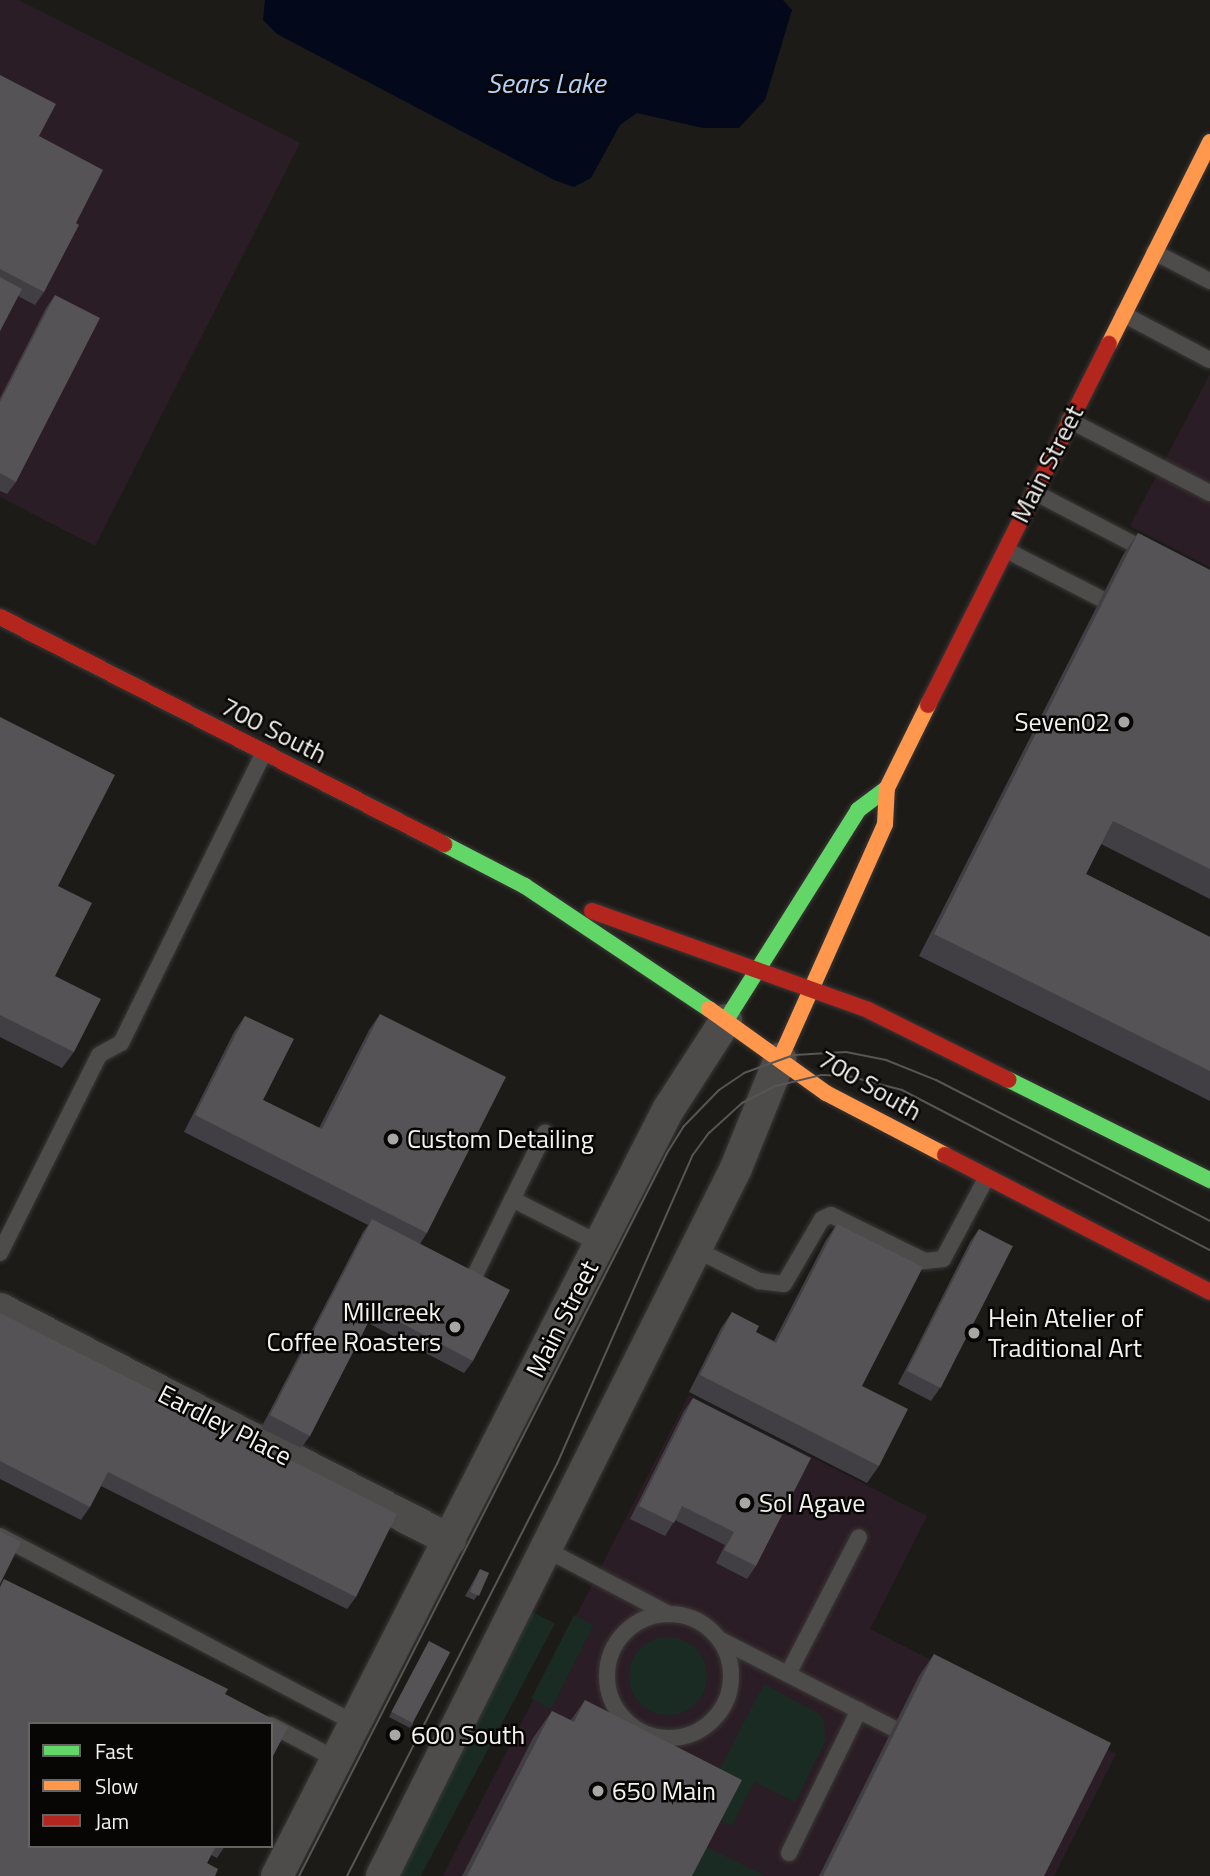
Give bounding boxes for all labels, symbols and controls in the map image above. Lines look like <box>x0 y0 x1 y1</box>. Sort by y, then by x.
water label: Sears Lake <box>487 66 605 100</box>
street label: Main Street <box>1004 400 1090 528</box>
street label: 700 South <box>216 690 332 770</box>
place label: Seven02 <box>1015 706 1110 738</box>
marker: Seven02 <box>1116 714 1132 730</box>
street label: 700 South <box>813 1043 927 1127</box>
place label: Custom Detailing <box>407 1123 594 1155</box>
marker: Custom Detailing <box>385 1131 401 1147</box>
street label: Main Street <box>519 1255 605 1383</box>
place label: Millcreek Coffee Roasters <box>266 1296 441 1358</box>
place label: Hein Atelier of Traditional Art <box>988 1302 1143 1364</box>
marker: Millcreek Coffee Roasters <box>447 1319 463 1335</box>
marker: Hein Atelier of Traditional Art <box>966 1325 982 1341</box>
street label: Eardley Place <box>153 1378 297 1472</box>
place label: Sol Agave <box>759 1487 865 1519</box>
marker: Sol Agave <box>737 1495 753 1511</box>
place label: 600 South <box>411 1719 525 1751</box>
legend <box>28 1722 273 1848</box>
marker: 600 South <box>385 1725 405 1745</box>
text: Fast <box>95 1735 133 1767</box>
text: Slow <box>95 1770 138 1802</box>
place label: 650 Main <box>612 1775 716 1807</box>
marker: 650 Main <box>590 1783 606 1799</box>
text: Jam <box>95 1805 129 1837</box>

